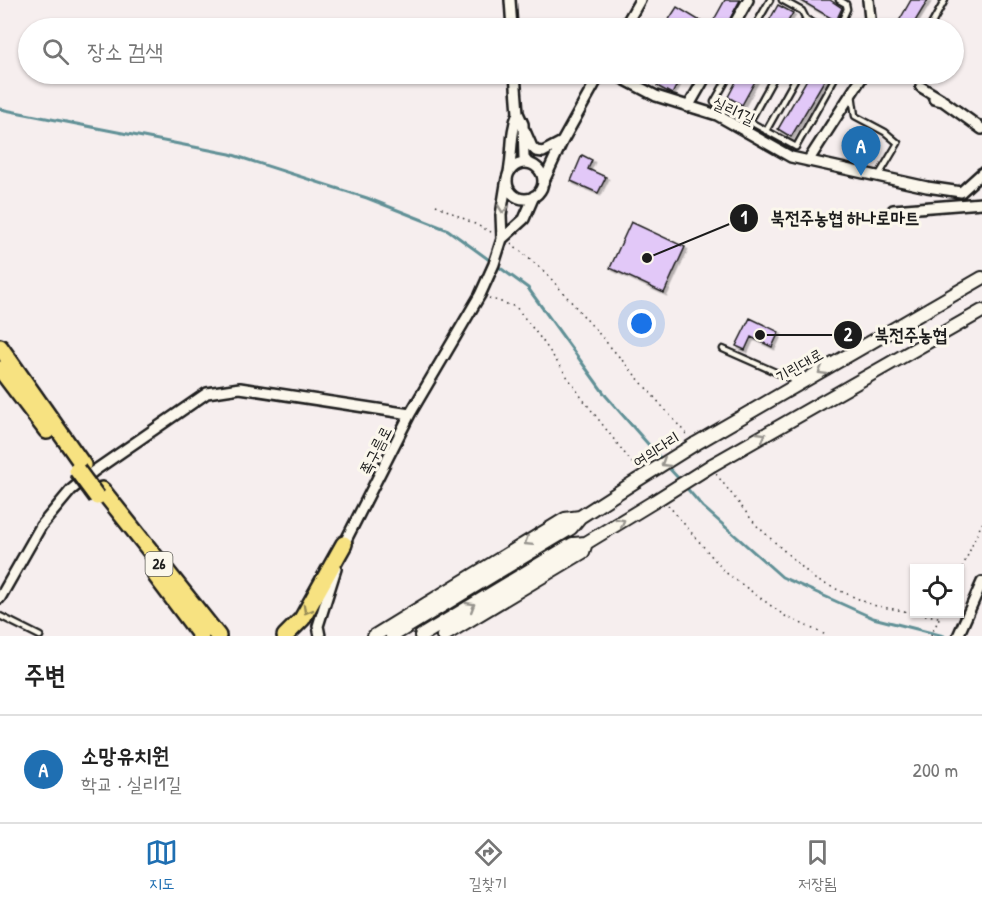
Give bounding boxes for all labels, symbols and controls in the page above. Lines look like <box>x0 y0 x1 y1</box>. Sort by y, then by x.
search box <box>18 18 964 84</box>
icon: search <box>39 35 72 68</box>
text: 장소 검색 <box>87 36 163 66</box>
street label: 실리1길 <box>709 91 759 129</box>
pin: A <box>842 126 880 176</box>
callout: 북전주농협 하나로마트 <box>729 200 932 236</box>
one-way arrow <box>497 204 509 213</box>
text: 1 <box>741 205 748 230</box>
text: 북전주농협 하나로마트 <box>771 205 919 230</box>
your location <box>627 309 656 338</box>
callout: 북전주농협 <box>833 317 960 353</box>
text: 2 <box>844 322 853 347</box>
text: 북전주농협 <box>875 322 947 347</box>
street label: 기린대로 <box>771 343 827 387</box>
one-way arrow <box>818 364 829 375</box>
street label: 쪽구름로 <box>354 422 396 478</box>
street label: 여의다리 <box>628 426 684 472</box>
one-way arrow <box>756 432 767 443</box>
one-way arrow <box>661 455 671 467</box>
one-way arrow <box>615 517 625 529</box>
one-way arrow <box>524 534 534 546</box>
road number: 26 <box>146 552 172 576</box>
map controls <box>910 564 964 618</box>
button: locate <box>910 564 964 618</box>
one-way arrow <box>465 601 475 613</box>
one-way arrow <box>303 604 314 614</box>
text: 주변 <box>24 657 66 692</box>
text: 소망유치원 <box>81 740 170 770</box>
text: A <box>39 756 48 783</box>
text: 200 m <box>913 756 958 783</box>
text: 학교 · 실리1길 <box>81 770 182 797</box>
tab: 지도 <box>145 836 178 894</box>
tab: 길찾기 <box>469 836 507 894</box>
tab: 저장됨 <box>798 836 837 894</box>

